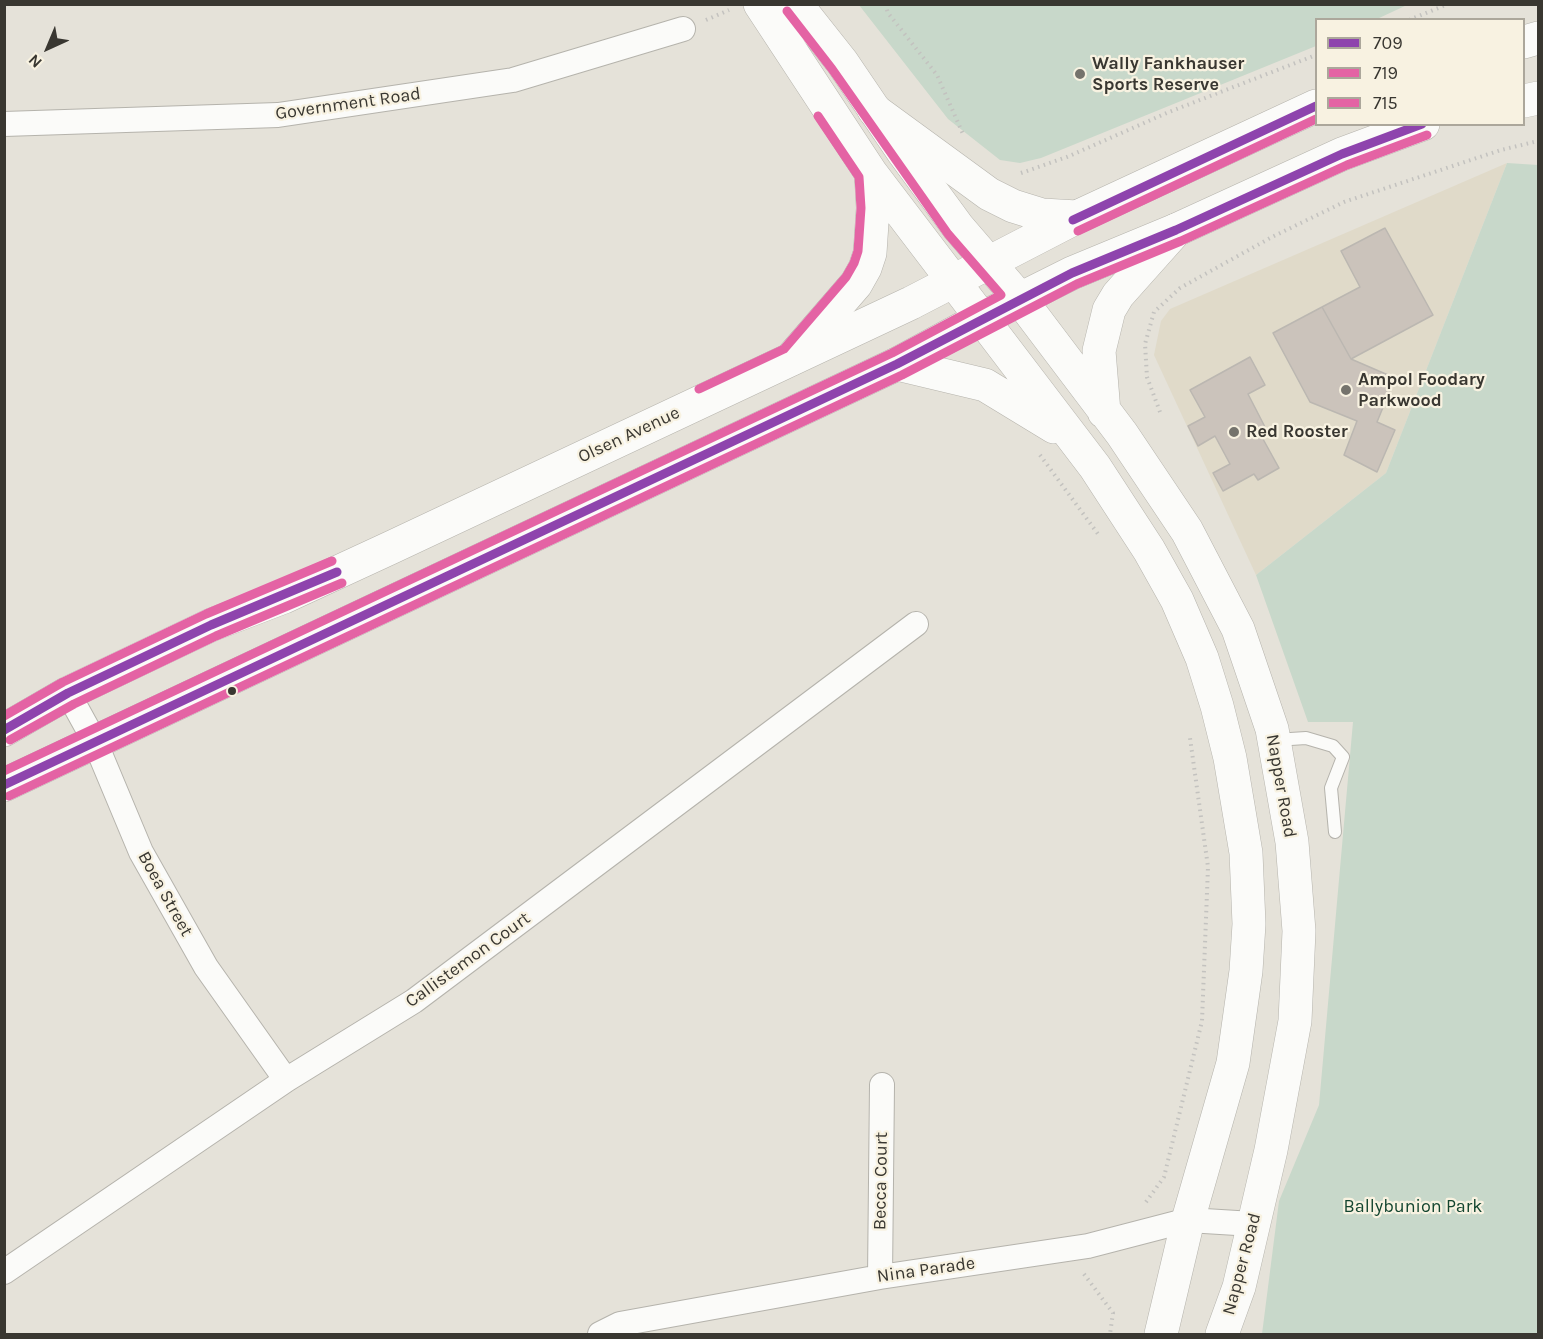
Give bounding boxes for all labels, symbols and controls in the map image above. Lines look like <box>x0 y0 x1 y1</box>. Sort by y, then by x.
north arrow <box>18 18 78 78</box>
legend <box>1315 18 1525 126</box>
text: 709 <box>1373 32 1403 54</box>
text: N <box>24 50 46 72</box>
place label: Wally Fankhauser Sports Reserve <box>1092 53 1244 96</box>
text: 719 <box>1373 62 1398 84</box>
marker: Wally Fankhauser Sports Reserve <box>1073 67 1087 81</box>
street label: Government Road <box>274 83 422 125</box>
text: 715 <box>1373 92 1398 114</box>
place label: Ampol Foodary Parkwood <box>1358 369 1485 412</box>
marker: Ampol Foodary Parkwood <box>1339 383 1353 397</box>
street label: Olsen Avenue <box>575 402 683 468</box>
place label: Red Rooster <box>1246 421 1348 443</box>
marker: Red Rooster <box>1227 425 1241 439</box>
unlabelled marker <box>226 685 238 697</box>
street label: Napper Road <box>1261 733 1301 839</box>
street label: Boea Street <box>133 848 197 940</box>
street label: Callistemon Court <box>401 908 535 1012</box>
street label: Becca Court <box>869 1132 893 1230</box>
park label: Ballybunion Park <box>1344 1196 1482 1218</box>
street label: Napper Road <box>1218 1211 1266 1317</box>
street label: Nina Parade <box>876 1252 976 1288</box>

